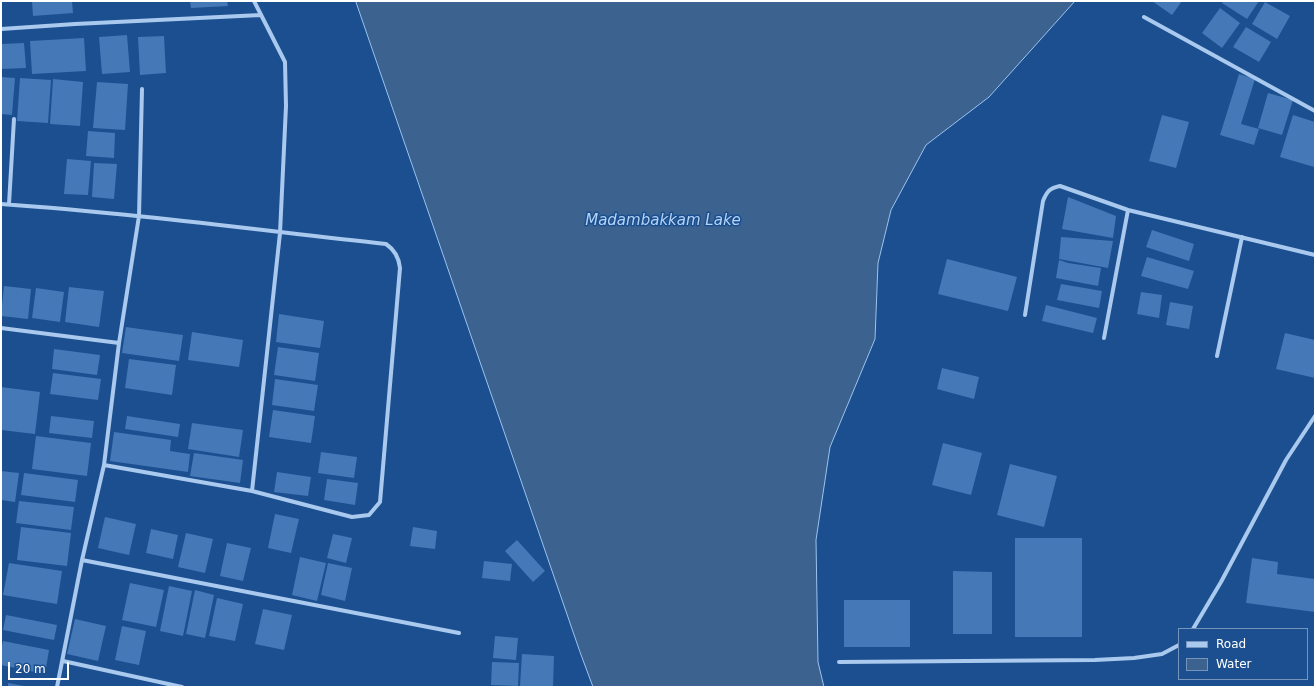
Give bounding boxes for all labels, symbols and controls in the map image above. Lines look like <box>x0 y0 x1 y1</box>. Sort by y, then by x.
water label: Madambakkam Lake <box>585 212 741 230</box>
legend <box>1178 628 1308 680</box>
text: Road <box>1216 637 1246 651</box>
scale bar <box>10 654 71 680</box>
text: Water <box>1216 657 1251 671</box>
text: 20 m <box>15 662 46 676</box>

